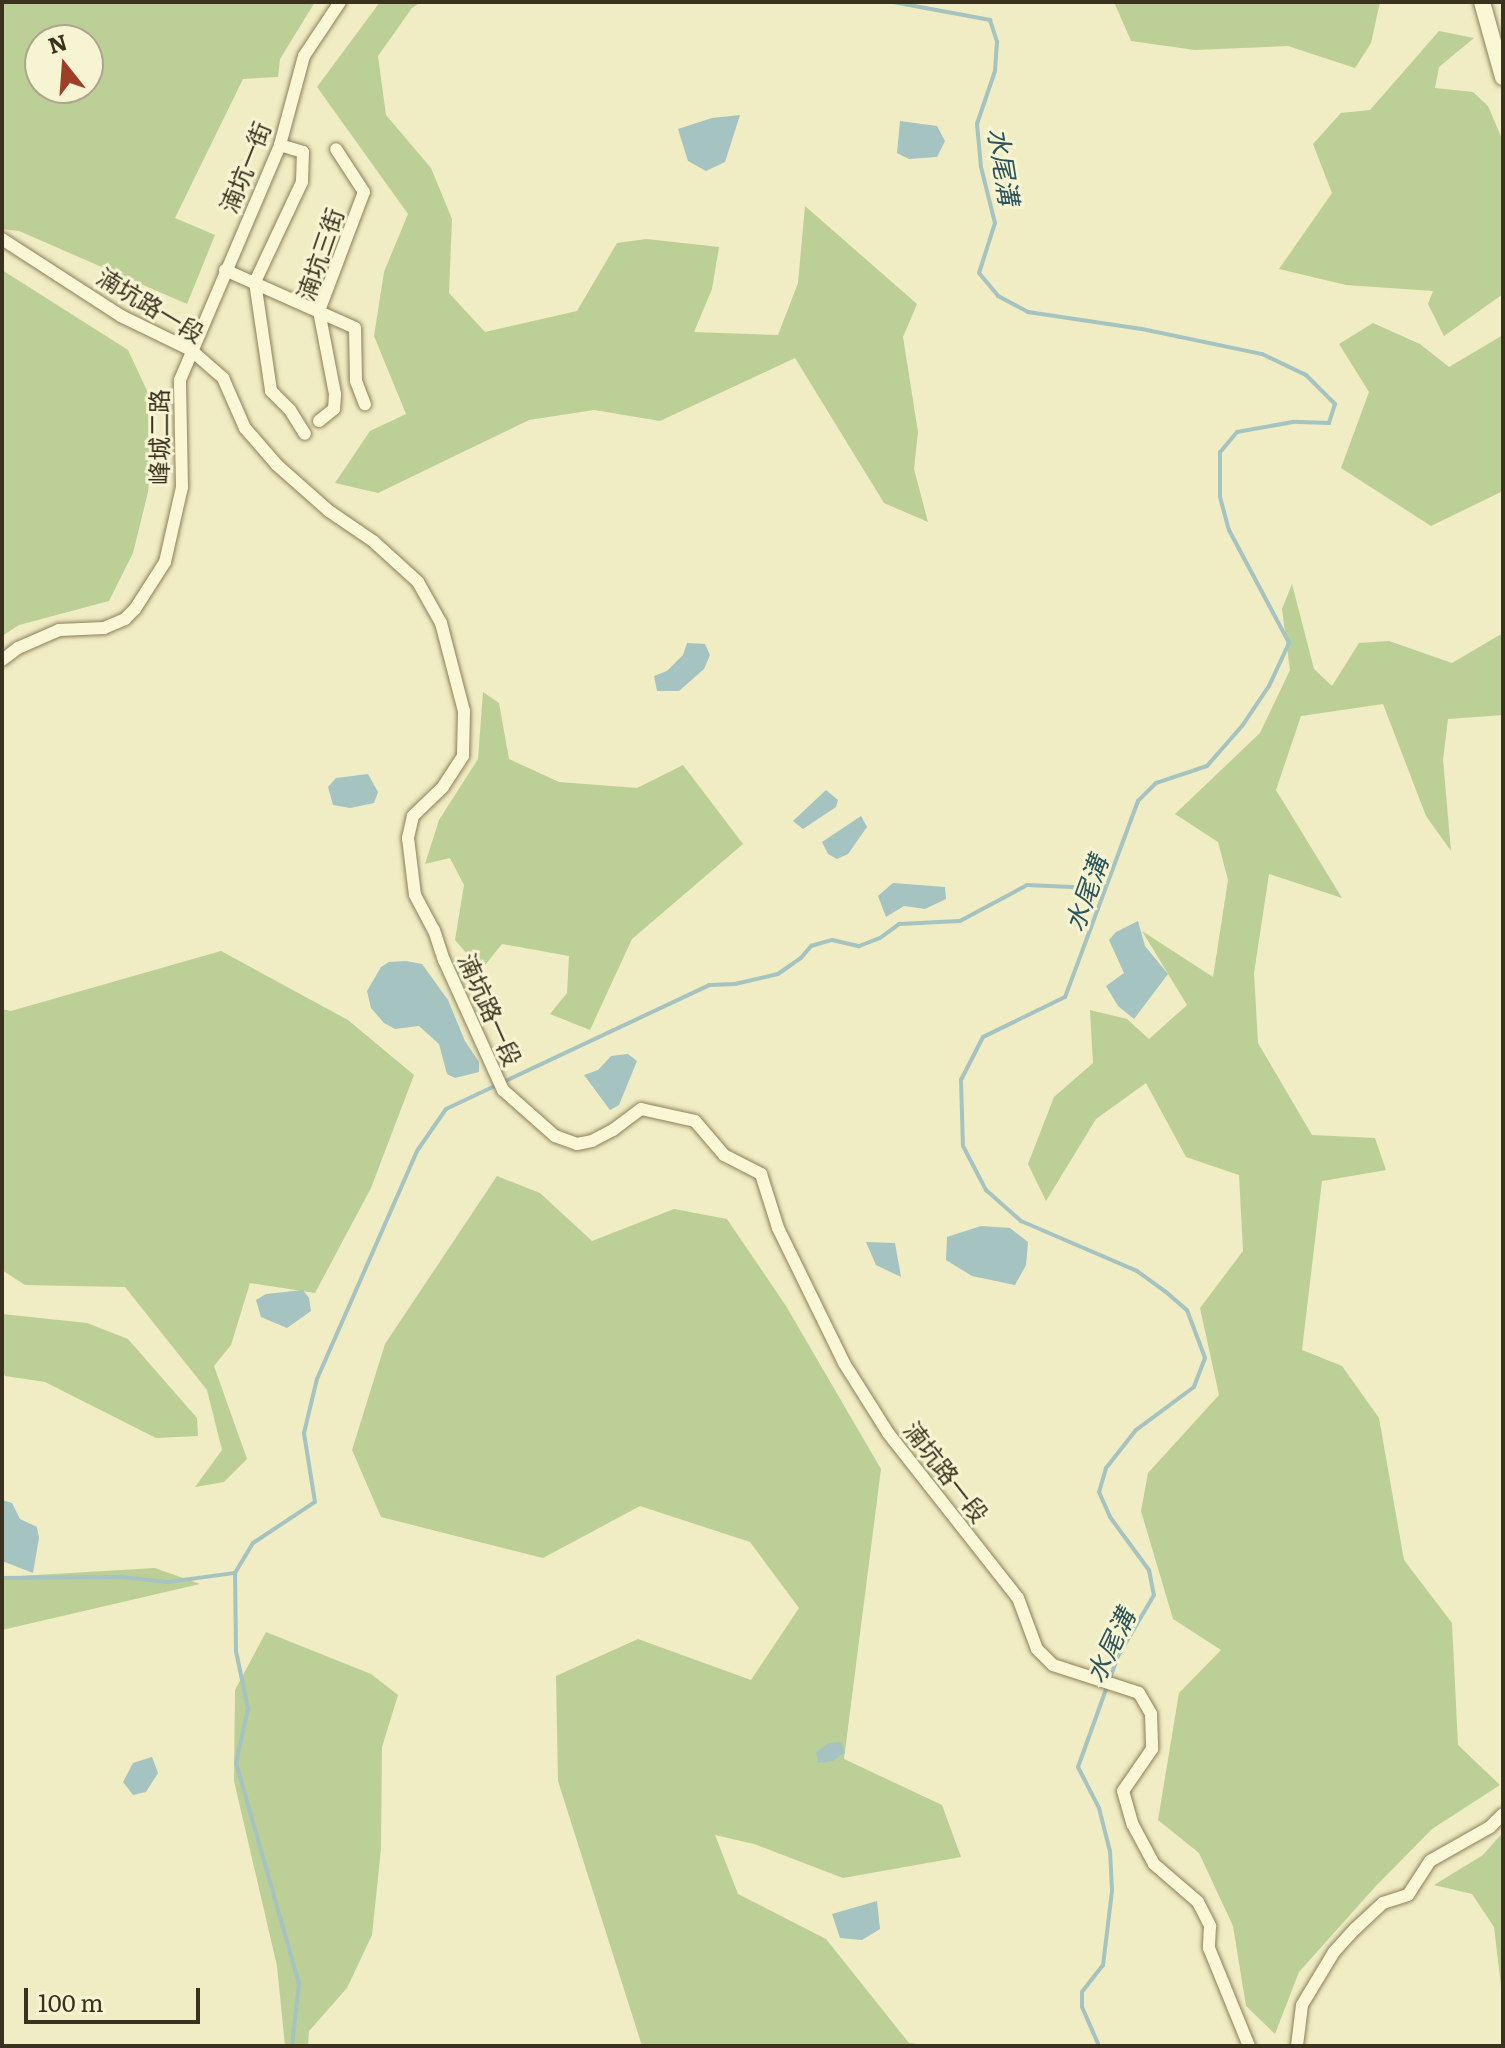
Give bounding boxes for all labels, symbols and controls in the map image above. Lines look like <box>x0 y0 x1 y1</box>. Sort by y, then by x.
north arrow <box>24 24 104 104</box>
text: N <box>44 24 71 61</box>
street label: 湳坑一街 <box>213 117 275 217</box>
water label: 水尾溝 <box>983 125 1027 207</box>
street label: 湳坑三街 <box>290 204 348 304</box>
street label: 湳坑路一段 <box>92 261 210 347</box>
street label: 峰城二路 <box>144 389 172 485</box>
water label: 水尾溝 <box>1057 851 1113 935</box>
street label: 湳坑路一段 <box>453 948 529 1070</box>
street label: 湳坑路一段 <box>899 1415 995 1527</box>
water label: 水尾溝 <box>1078 1603 1140 1687</box>
scale bar <box>28 1972 204 2022</box>
text: 100 m <box>38 1984 104 2019</box>

